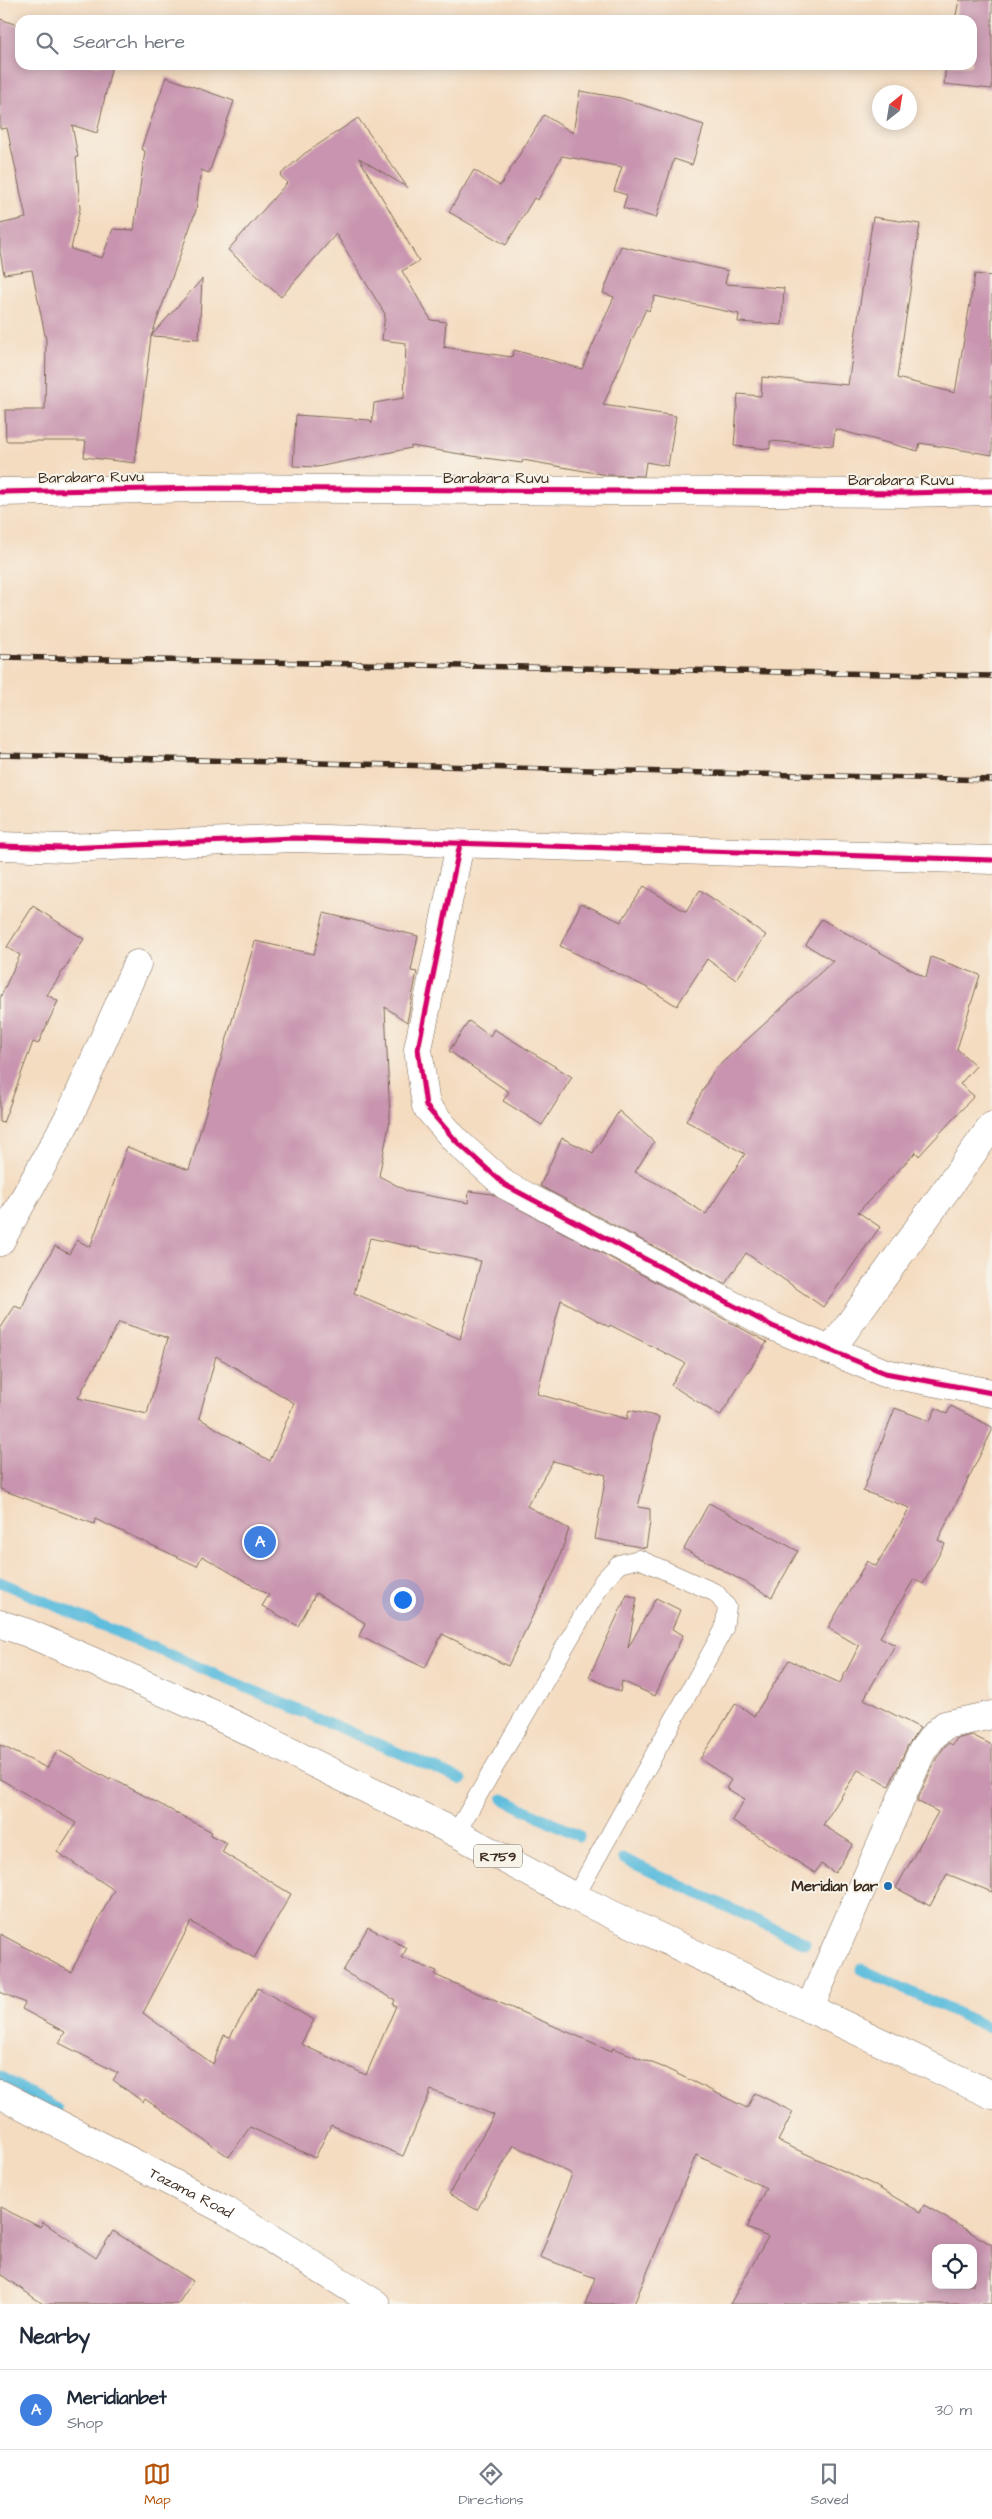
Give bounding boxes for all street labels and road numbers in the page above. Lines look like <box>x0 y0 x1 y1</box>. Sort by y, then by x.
street label: Barabara Ruvu <box>38 466 145 489</box>
street label: Barabara Ruvu <box>443 468 549 489</box>
street label: Barabara Ruvu <box>848 470 954 491</box>
road number: R759 <box>474 1844 522 1868</box>
street label: Tazama Road <box>145 2163 237 2224</box>

